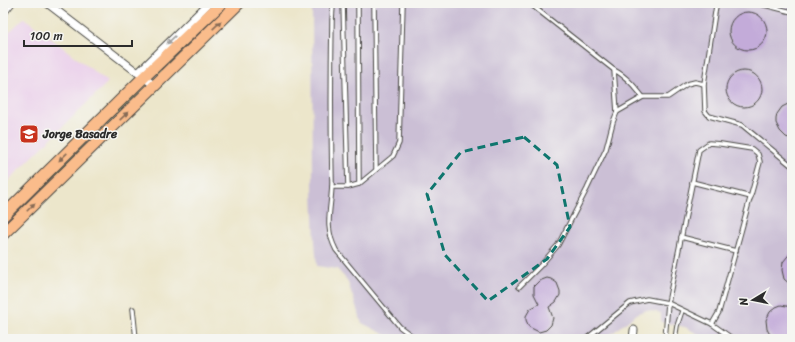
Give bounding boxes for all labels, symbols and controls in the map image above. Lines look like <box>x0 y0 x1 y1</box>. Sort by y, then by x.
one-way arrow <box>212 20 222 30</box>
scale bar <box>24 22 132 48</box>
text: 100 m <box>30 25 63 47</box>
one-way arrow <box>166 35 176 44</box>
one-way arrow <box>119 111 129 121</box>
school or university icon: Jorge Basadre <box>18 123 40 145</box>
place label: Jorge Basadre <box>42 123 118 145</box>
one-way arrow <box>58 152 68 161</box>
one-way arrow <box>26 202 36 211</box>
north arrow <box>733 280 773 320</box>
text: N <box>734 296 754 308</box>

